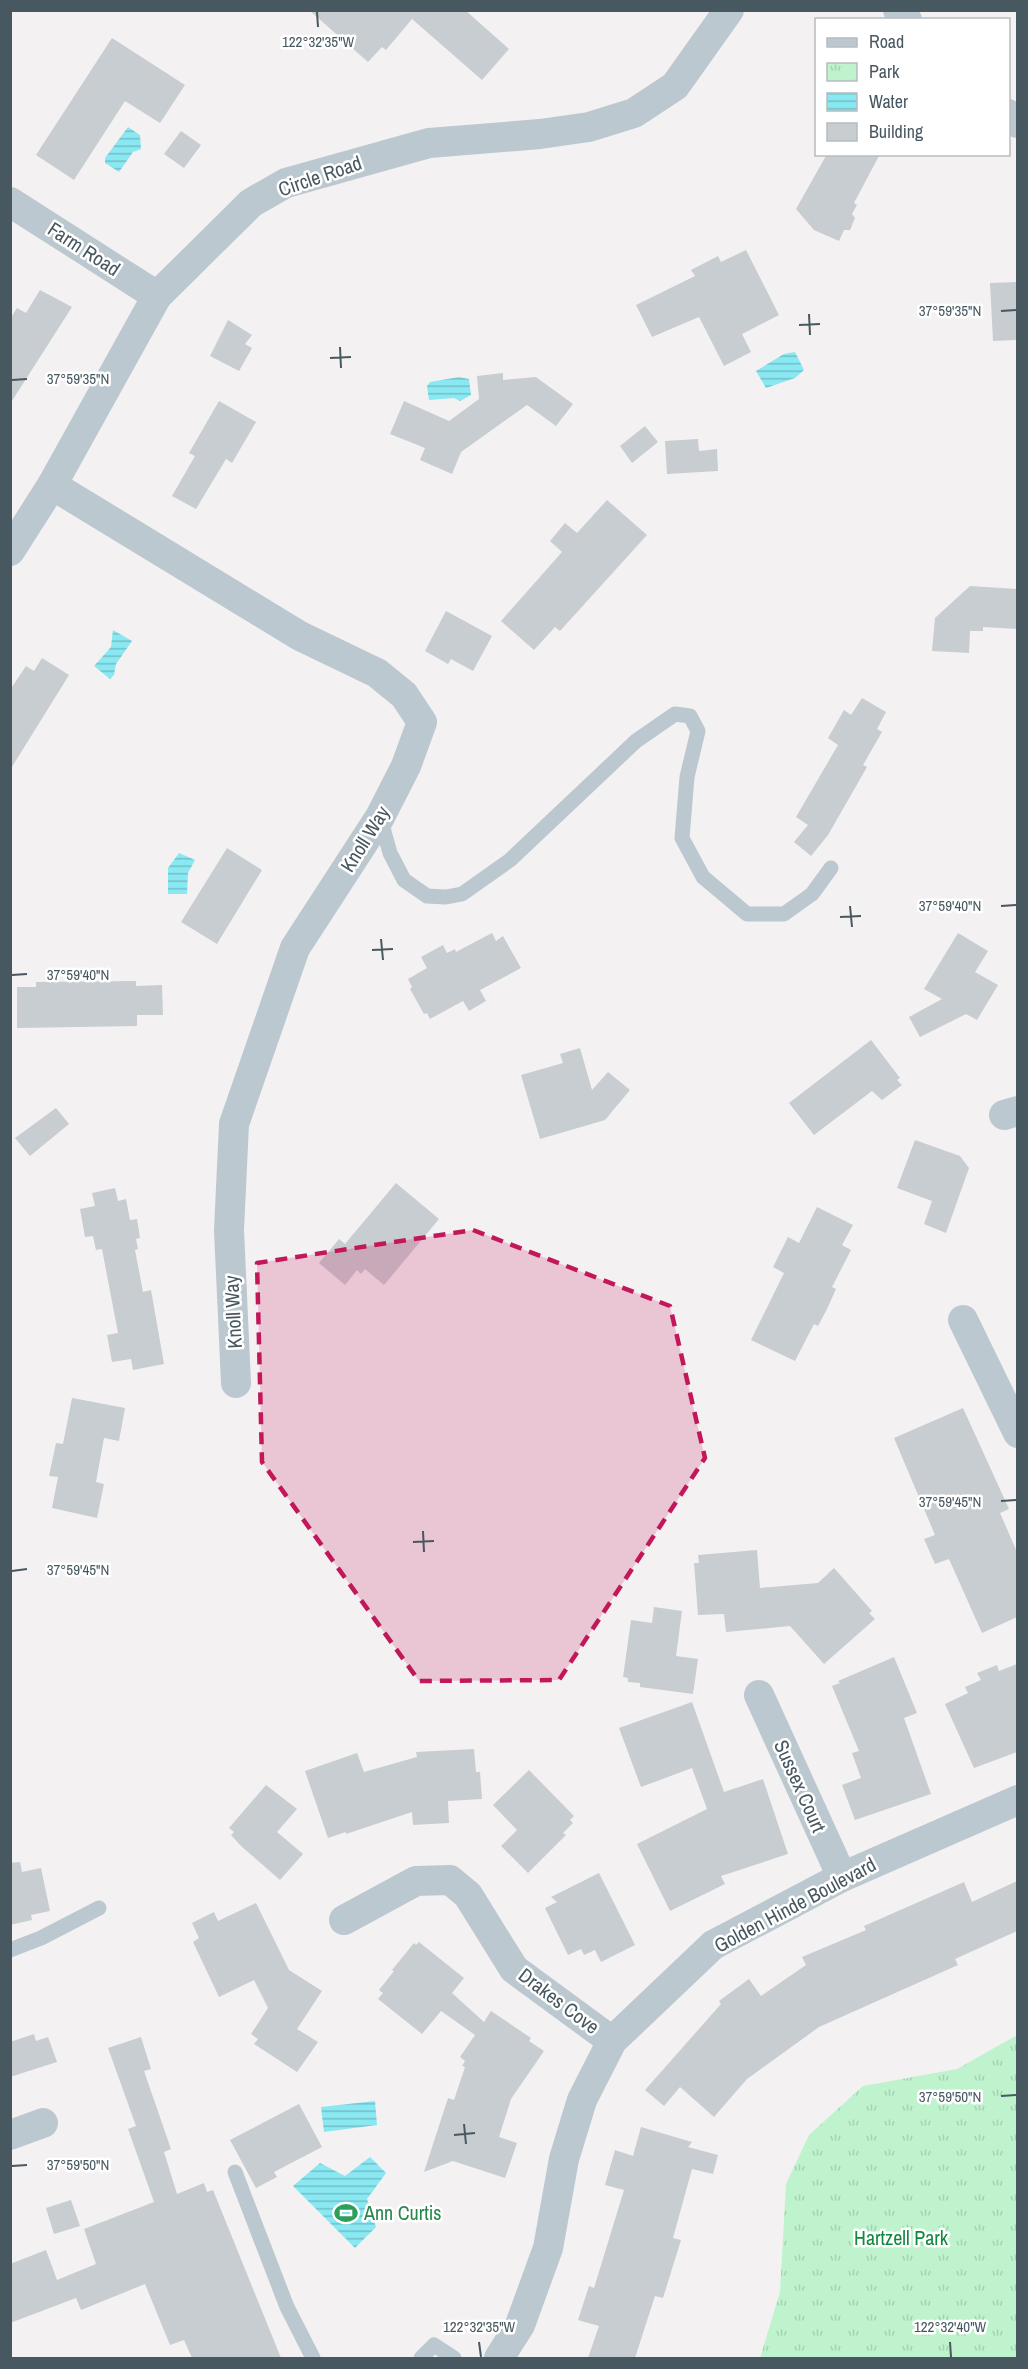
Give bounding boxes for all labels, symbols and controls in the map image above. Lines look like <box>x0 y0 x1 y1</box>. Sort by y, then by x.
legend <box>815 18 1010 156</box>
text: Road <box>869 29 904 54</box>
text: 122°32'35"W <box>282 31 354 52</box>
text: Park <box>869 59 900 84</box>
text: Water <box>869 89 908 114</box>
text: Building <box>869 119 924 144</box>
street label: Circle Road <box>275 149 365 202</box>
street label: Farm Road <box>43 215 126 282</box>
text: 37°59'35"N <box>919 300 981 321</box>
text: 37°59'35"N <box>47 368 109 389</box>
street label: Knoll Way <box>334 800 396 877</box>
text: 37°59'40"N <box>919 895 981 916</box>
text: 37°59'40"N <box>47 964 109 985</box>
street label: Knoll Way <box>217 1274 248 1349</box>
text: 37°59'45"N <box>919 1491 981 1512</box>
text: 37°59'45"N <box>47 1559 109 1580</box>
street label: Sussex Court <box>768 1735 833 1837</box>
street label: Golden Hinde Boulevard <box>709 1850 880 1959</box>
street label: Drakes Cove <box>513 1961 605 2040</box>
text: 37°59'50"N <box>919 2086 981 2107</box>
text: 37°59'50"N <box>47 2154 109 2175</box>
place label: Ann Curtis <box>363 2199 441 2226</box>
sports icon: Ann Curtis <box>333 2200 359 2226</box>
park label: Hartzell Park <box>854 2224 949 2251</box>
text: 122°32'35"W <box>443 2316 515 2337</box>
text: 122°32'40"W <box>914 2316 986 2337</box>

